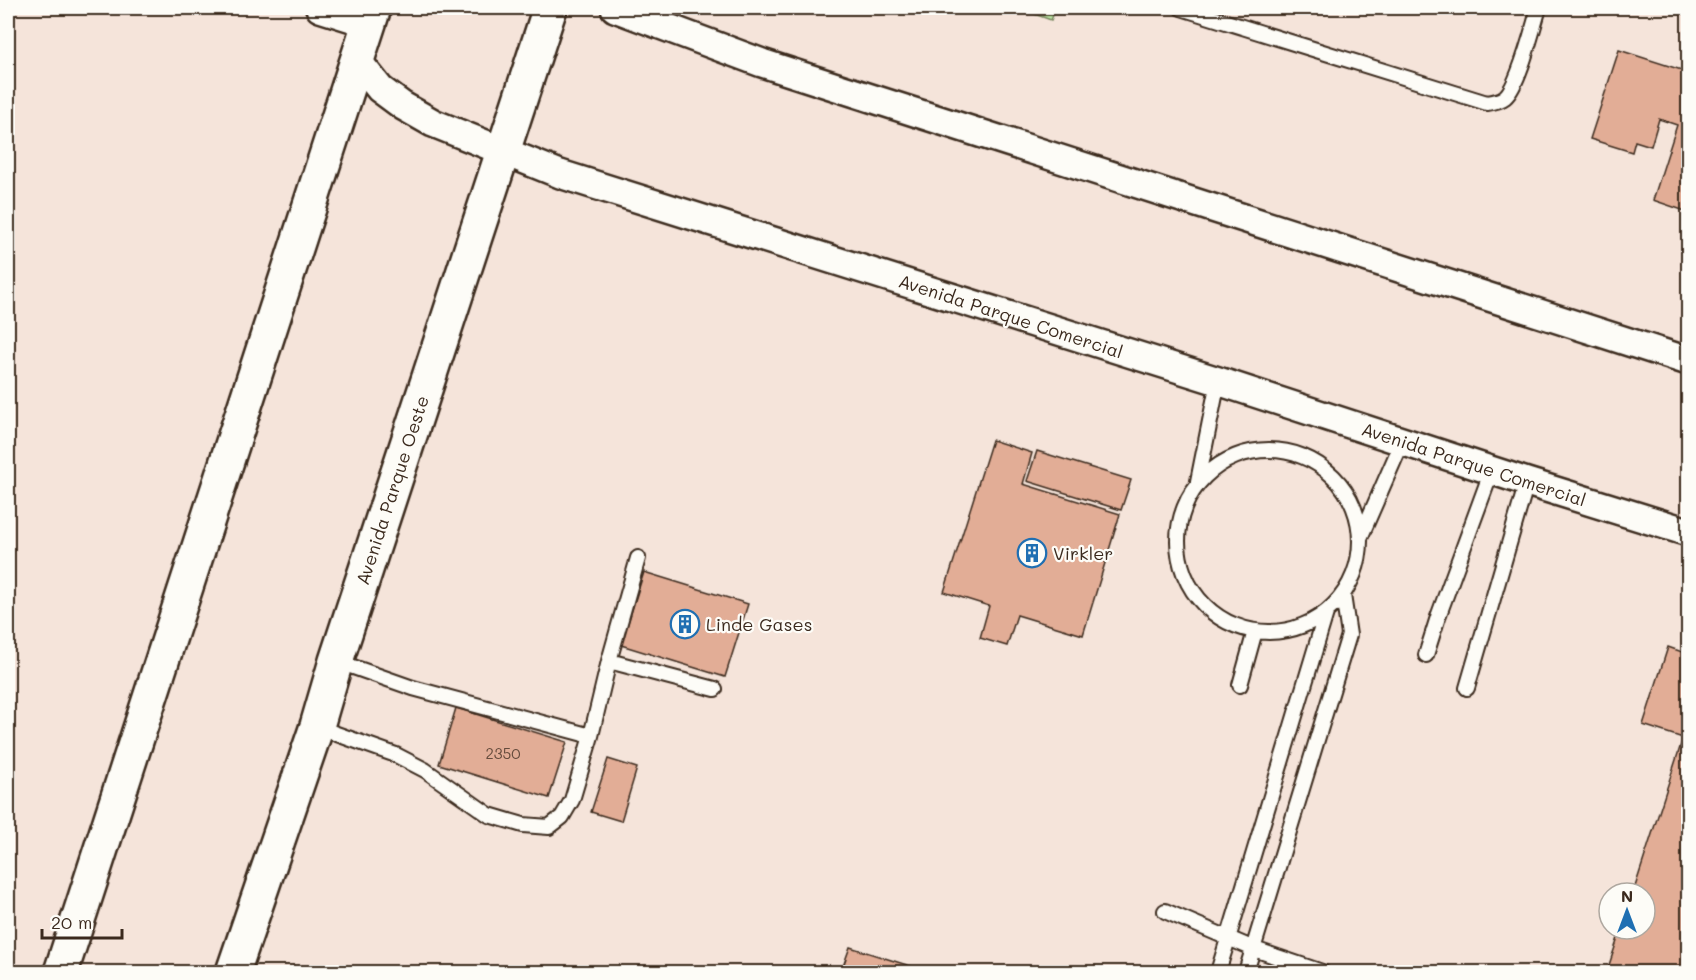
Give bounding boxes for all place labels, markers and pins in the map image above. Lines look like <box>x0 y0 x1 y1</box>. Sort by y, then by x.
building icon: Virkler <box>1016 537 1048 569</box>
place label: Virkler <box>1053 541 1113 565</box>
building icon: Linde Gases <box>669 608 701 640</box>
place label: Linde Gases <box>706 612 812 636</box>

